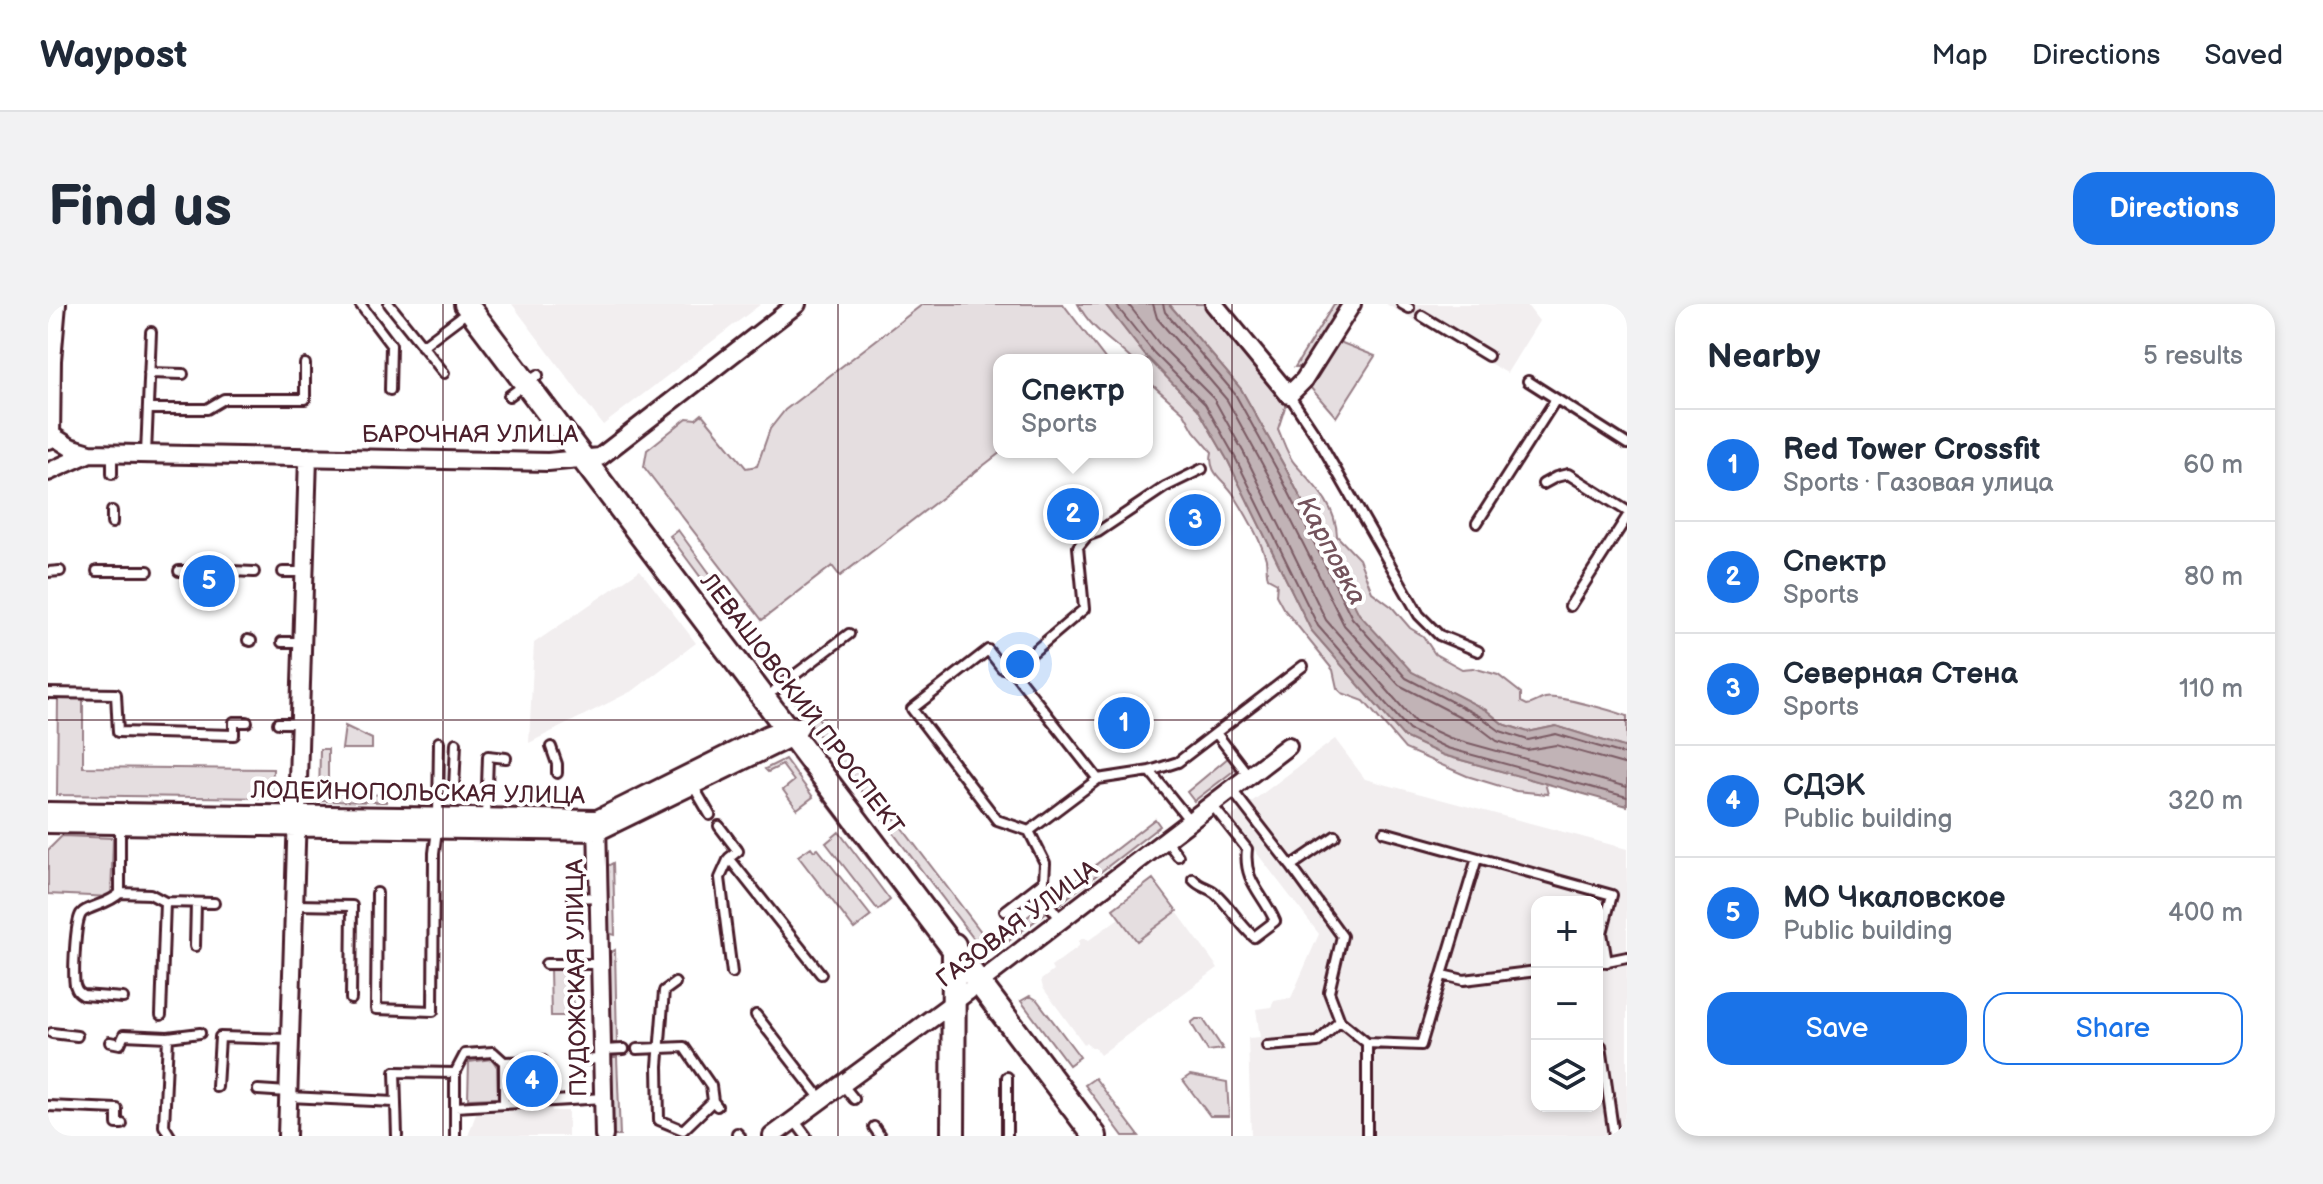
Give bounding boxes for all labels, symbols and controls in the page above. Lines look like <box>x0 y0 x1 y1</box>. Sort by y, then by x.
text: Waypost <box>40 33 187 78</box>
text: Map <box>1931 39 1988 72</box>
text: Directions <box>2032 39 2160 72</box>
text: Saved <box>2204 39 2283 72</box>
button: Directions <box>2073 172 2275 245</box>
text: Find us <box>48 175 232 242</box>
text: Nearby <box>1707 336 1821 377</box>
text: 5 results <box>2143 341 2243 372</box>
popup <box>993 354 1153 458</box>
text: Спектр <box>1021 373 1125 409</box>
text: Sports <box>1021 409 1097 440</box>
street label: БАРОЧНАЯ УЛИЦА <box>362 420 579 449</box>
text: Red Tower Crossfit <box>1783 432 2040 468</box>
text: 1 <box>1728 450 1738 481</box>
text: 60 m <box>2183 450 2243 481</box>
text: Sports · Газовая улица <box>1783 468 2054 499</box>
pin: 2 <box>1047 484 1099 544</box>
pin: 3 <box>1169 490 1221 550</box>
water label: Карповка <box>1290 491 1372 611</box>
text: Спектр <box>1783 544 1886 580</box>
pin: 5 <box>183 551 235 611</box>
text: 2 <box>1725 562 1741 593</box>
text: 80 m <box>2184 562 2243 593</box>
street label: ЛЕВАШОВСКИЙ ПРОСПЕКТ <box>694 567 910 840</box>
text: Sports <box>1783 580 1859 611</box>
your location <box>1000 644 1040 684</box>
text: Северная Стена <box>1783 656 2018 692</box>
text: 3 <box>1725 674 1741 705</box>
text: 110 m <box>2179 674 2243 705</box>
text: Sports <box>1783 692 1859 723</box>
pin: 1 <box>1098 693 1150 753</box>
text: СДЭК <box>1783 768 1865 804</box>
street label: ЛОДЕЙНОПОЛЬСКАЯ УЛИЦА <box>250 776 586 810</box>
text: 4 <box>1725 786 1741 817</box>
text: 320 m <box>2168 786 2243 817</box>
text: Public building <box>1783 804 1952 835</box>
street label: ГАЗОВАЯ УЛИЦА <box>931 854 1103 994</box>
street label: ПУДОЖСКАЯ УЛИЦА <box>560 858 594 1097</box>
text: МО Чкаловское <box>1783 880 2005 916</box>
map controls <box>1531 896 1603 1112</box>
button: + <box>1531 896 1603 968</box>
text: 5 <box>1725 898 1741 929</box>
text: 400 m <box>2168 898 2243 929</box>
text: Public building <box>1783 916 1952 947</box>
button: − <box>1531 968 1603 1040</box>
button: Save <box>1707 992 1967 1065</box>
button: Share <box>1983 992 2243 1065</box>
button: layers <box>1531 1040 1603 1112</box>
pin: 4 <box>506 1051 558 1111</box>

